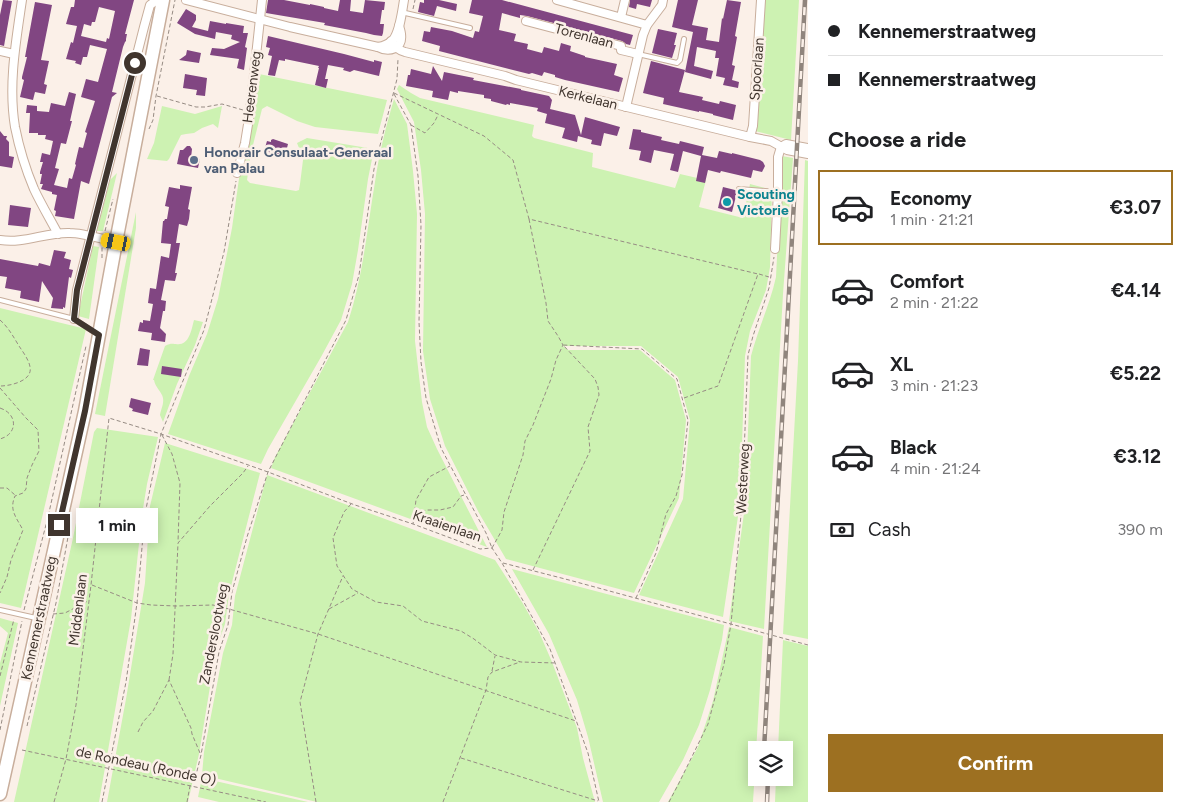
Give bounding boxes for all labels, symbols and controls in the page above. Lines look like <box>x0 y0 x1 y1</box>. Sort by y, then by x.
street label: Torenlaan <box>553 20 616 52</box>
text: Kennemerstraatweg <box>858 20 1036 43</box>
street label: Spoorlaan <box>746 37 768 101</box>
street label: Heerenweg <box>239 50 265 124</box>
route start <box>124 52 146 74</box>
text: Kennemerstraatweg <box>858 68 1036 91</box>
street label: Kerkelaan <box>557 82 619 114</box>
text: Choose a ride <box>828 126 966 153</box>
place label: Honorair Consulaat-Generaal van Palau <box>204 144 392 177</box>
marker: Honorair Consulaat-Generaal van Palau <box>188 154 200 166</box>
icon: car <box>830 185 875 230</box>
place label: Scouting Victorie <box>737 186 795 219</box>
text: Economy <box>890 187 972 210</box>
marker: Scouting Victorie <box>721 196 733 208</box>
text: €3.07 <box>1110 196 1161 219</box>
text: 1 min · 21:21 <box>890 210 974 229</box>
car <box>99 232 132 252</box>
icon: car <box>830 268 875 313</box>
text: Comfort <box>890 270 965 293</box>
text: €4.14 <box>1111 279 1161 302</box>
text: 2 min · 21:22 <box>890 293 979 312</box>
icon: car <box>830 351 875 396</box>
text: XL <box>890 353 913 376</box>
text: €5.22 <box>1110 362 1161 385</box>
text: 3 min · 21:23 <box>890 376 978 395</box>
icon: car <box>830 434 875 479</box>
text: Black <box>890 436 937 459</box>
street label: Westerweg <box>733 443 753 515</box>
text: €3.12 <box>1113 445 1161 468</box>
text: 4 min · 21:24 <box>890 459 981 478</box>
street label: Kraaienlaan <box>410 506 484 546</box>
callout: 1 min <box>76 508 159 542</box>
route end <box>48 514 70 536</box>
text: 1 min <box>98 516 136 535</box>
icon: cash <box>828 516 856 544</box>
text: Cash <box>868 518 911 541</box>
text: 390 m <box>1117 520 1163 539</box>
street label: Kennemerstraatweg <box>18 554 60 682</box>
street label: Middenlaan <box>65 573 91 647</box>
street label: Zanderslootweg <box>196 582 232 686</box>
button: Confirm <box>828 734 1163 792</box>
map controls <box>748 741 793 786</box>
button: layers <box>748 741 793 786</box>
street label: de Rondeau (Ronde O) <box>74 743 218 789</box>

